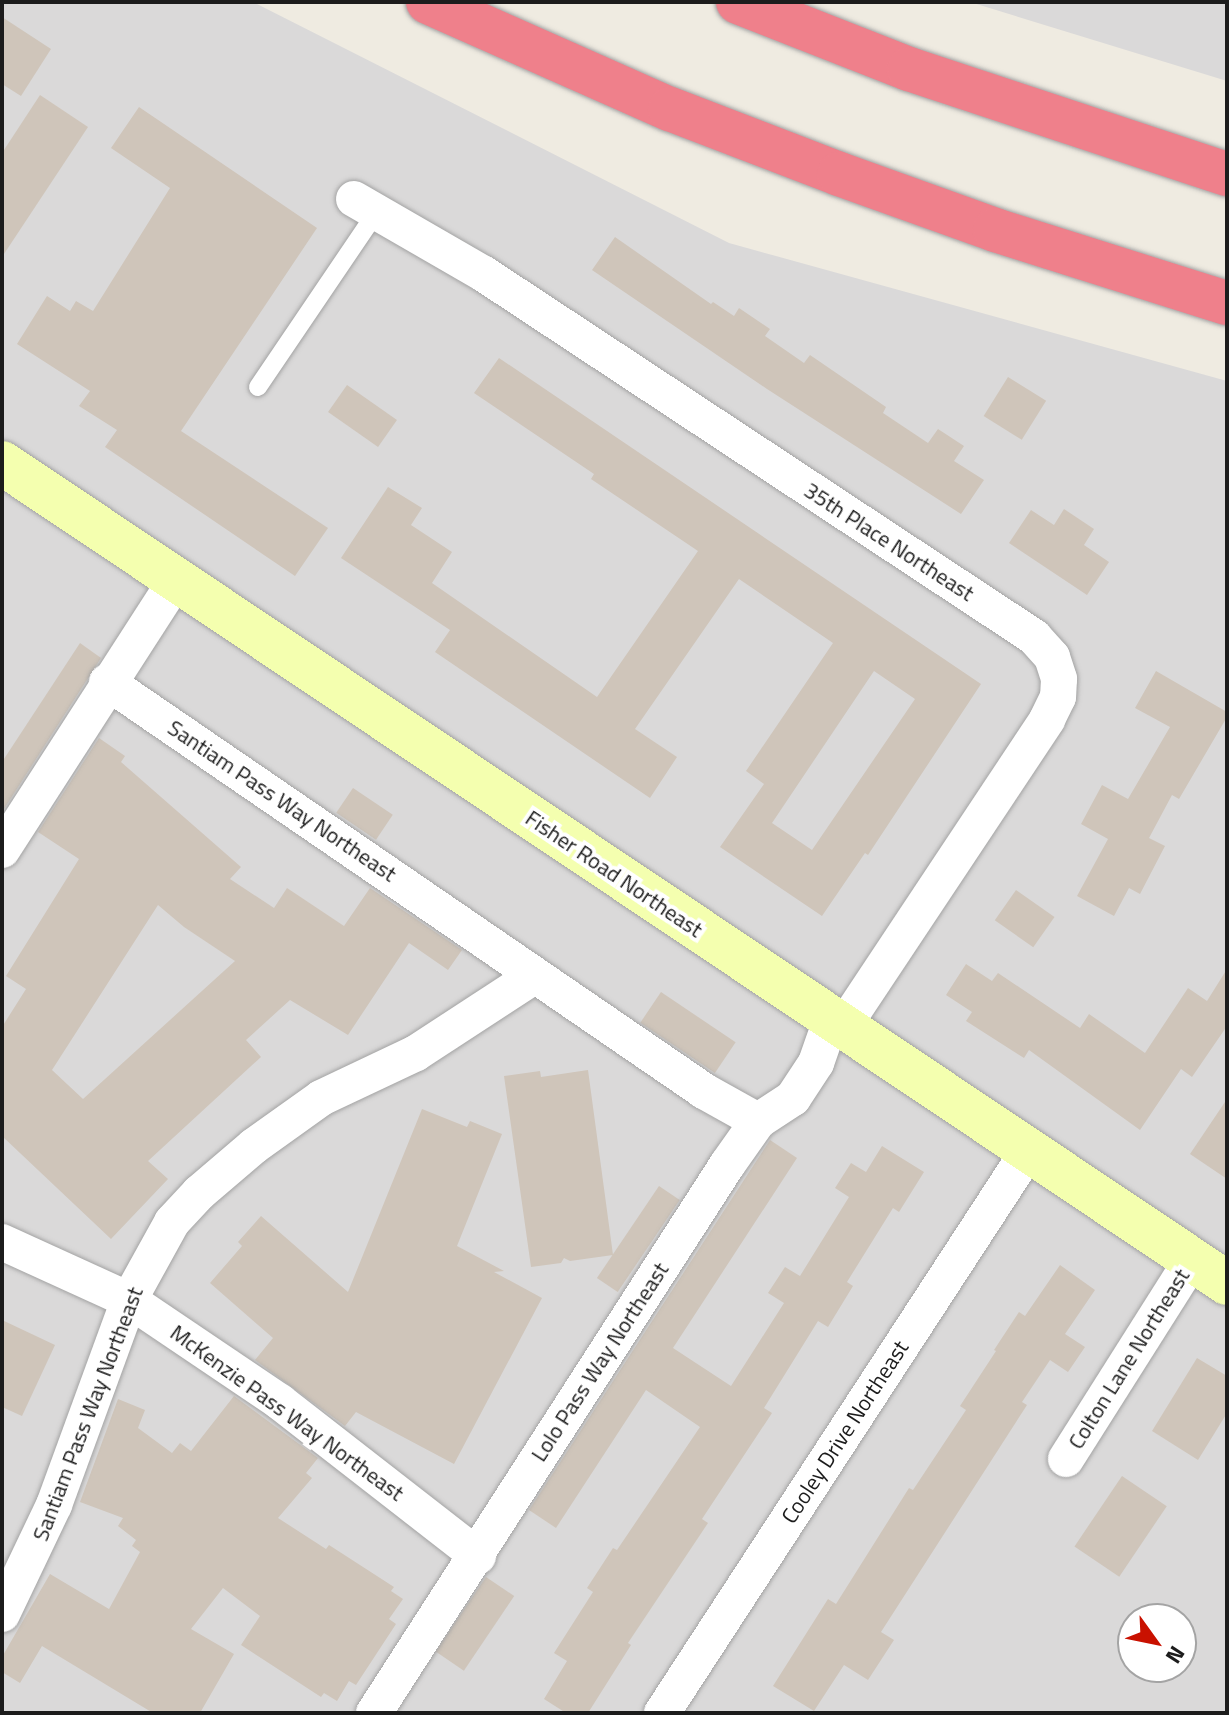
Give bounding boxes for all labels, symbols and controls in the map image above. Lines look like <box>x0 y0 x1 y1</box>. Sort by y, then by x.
street label: 35th Place Northeast <box>799 477 979 607</box>
street label: Santiam Pass Way Northeast <box>163 715 401 887</box>
street label: Fisher Road Northeast <box>520 805 708 943</box>
street label: Lolo Pass Way Northeast <box>526 1258 674 1466</box>
street label: Colton Lane Northeast <box>1063 1264 1195 1454</box>
street label: Santiam Pass Way Northeast <box>27 1283 149 1545</box>
street label: McKenzie Pass Way Northeast <box>165 1319 409 1507</box>
street label: Cooley Drive Northeast <box>776 1335 914 1529</box>
north arrow <box>1117 1603 1197 1683</box>
text: N <box>1157 1639 1194 1671</box>

